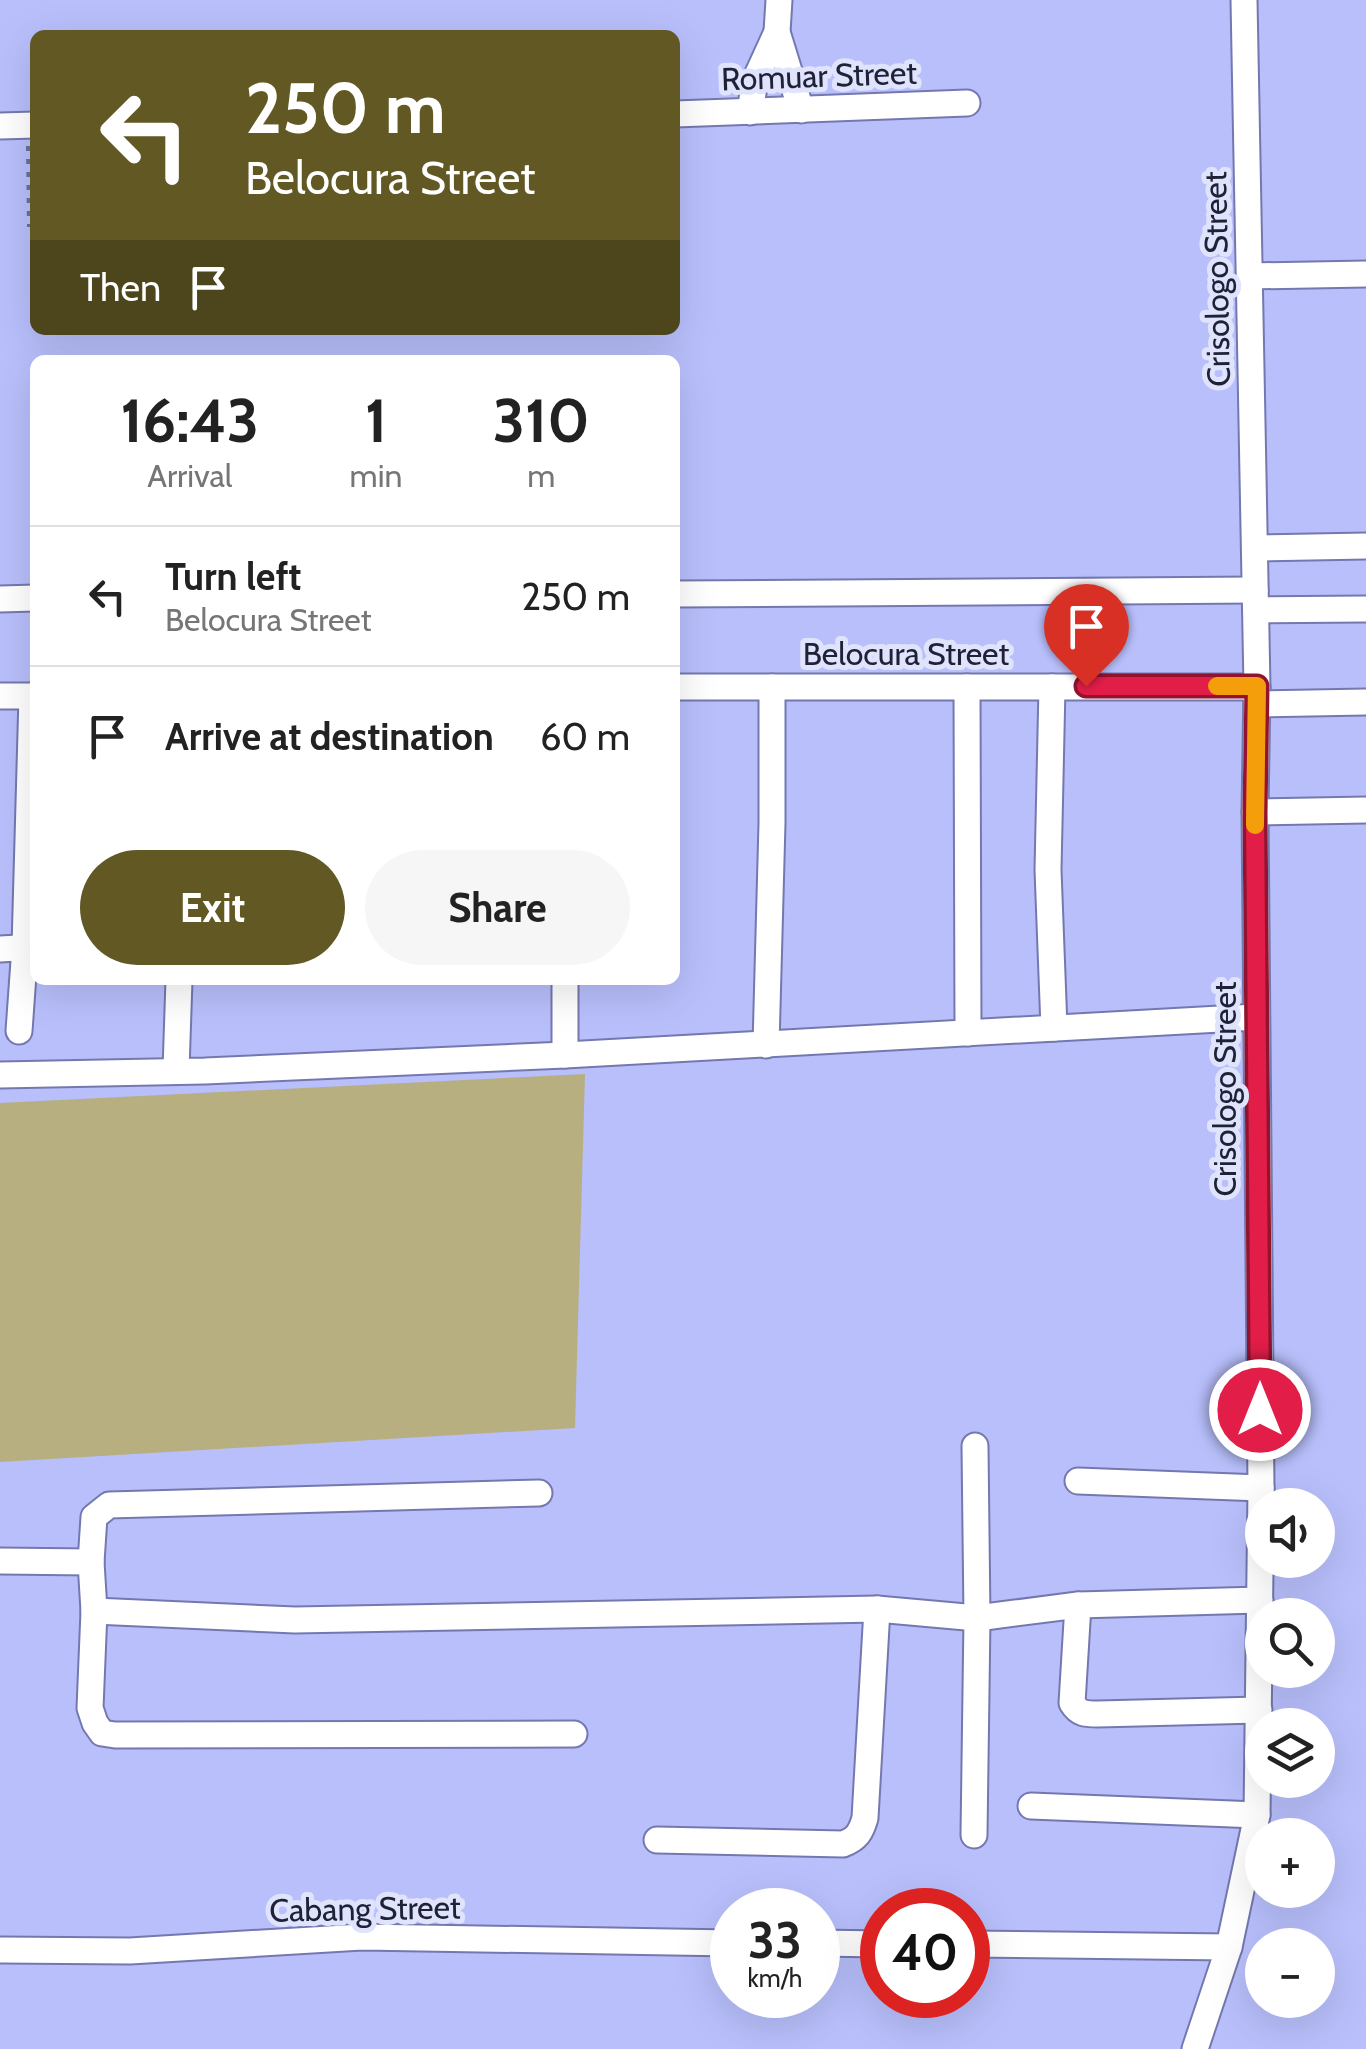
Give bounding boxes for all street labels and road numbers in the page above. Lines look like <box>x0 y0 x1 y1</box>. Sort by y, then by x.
street label: Romuar Street <box>720 53 918 98</box>
street label: Crisologo Street <box>1195 171 1238 387</box>
street label: Belocura Street <box>803 634 1009 673</box>
street label: Crisologo Street <box>1205 981 1244 1197</box>
street label: Cabang Street <box>269 1887 461 1930</box>

